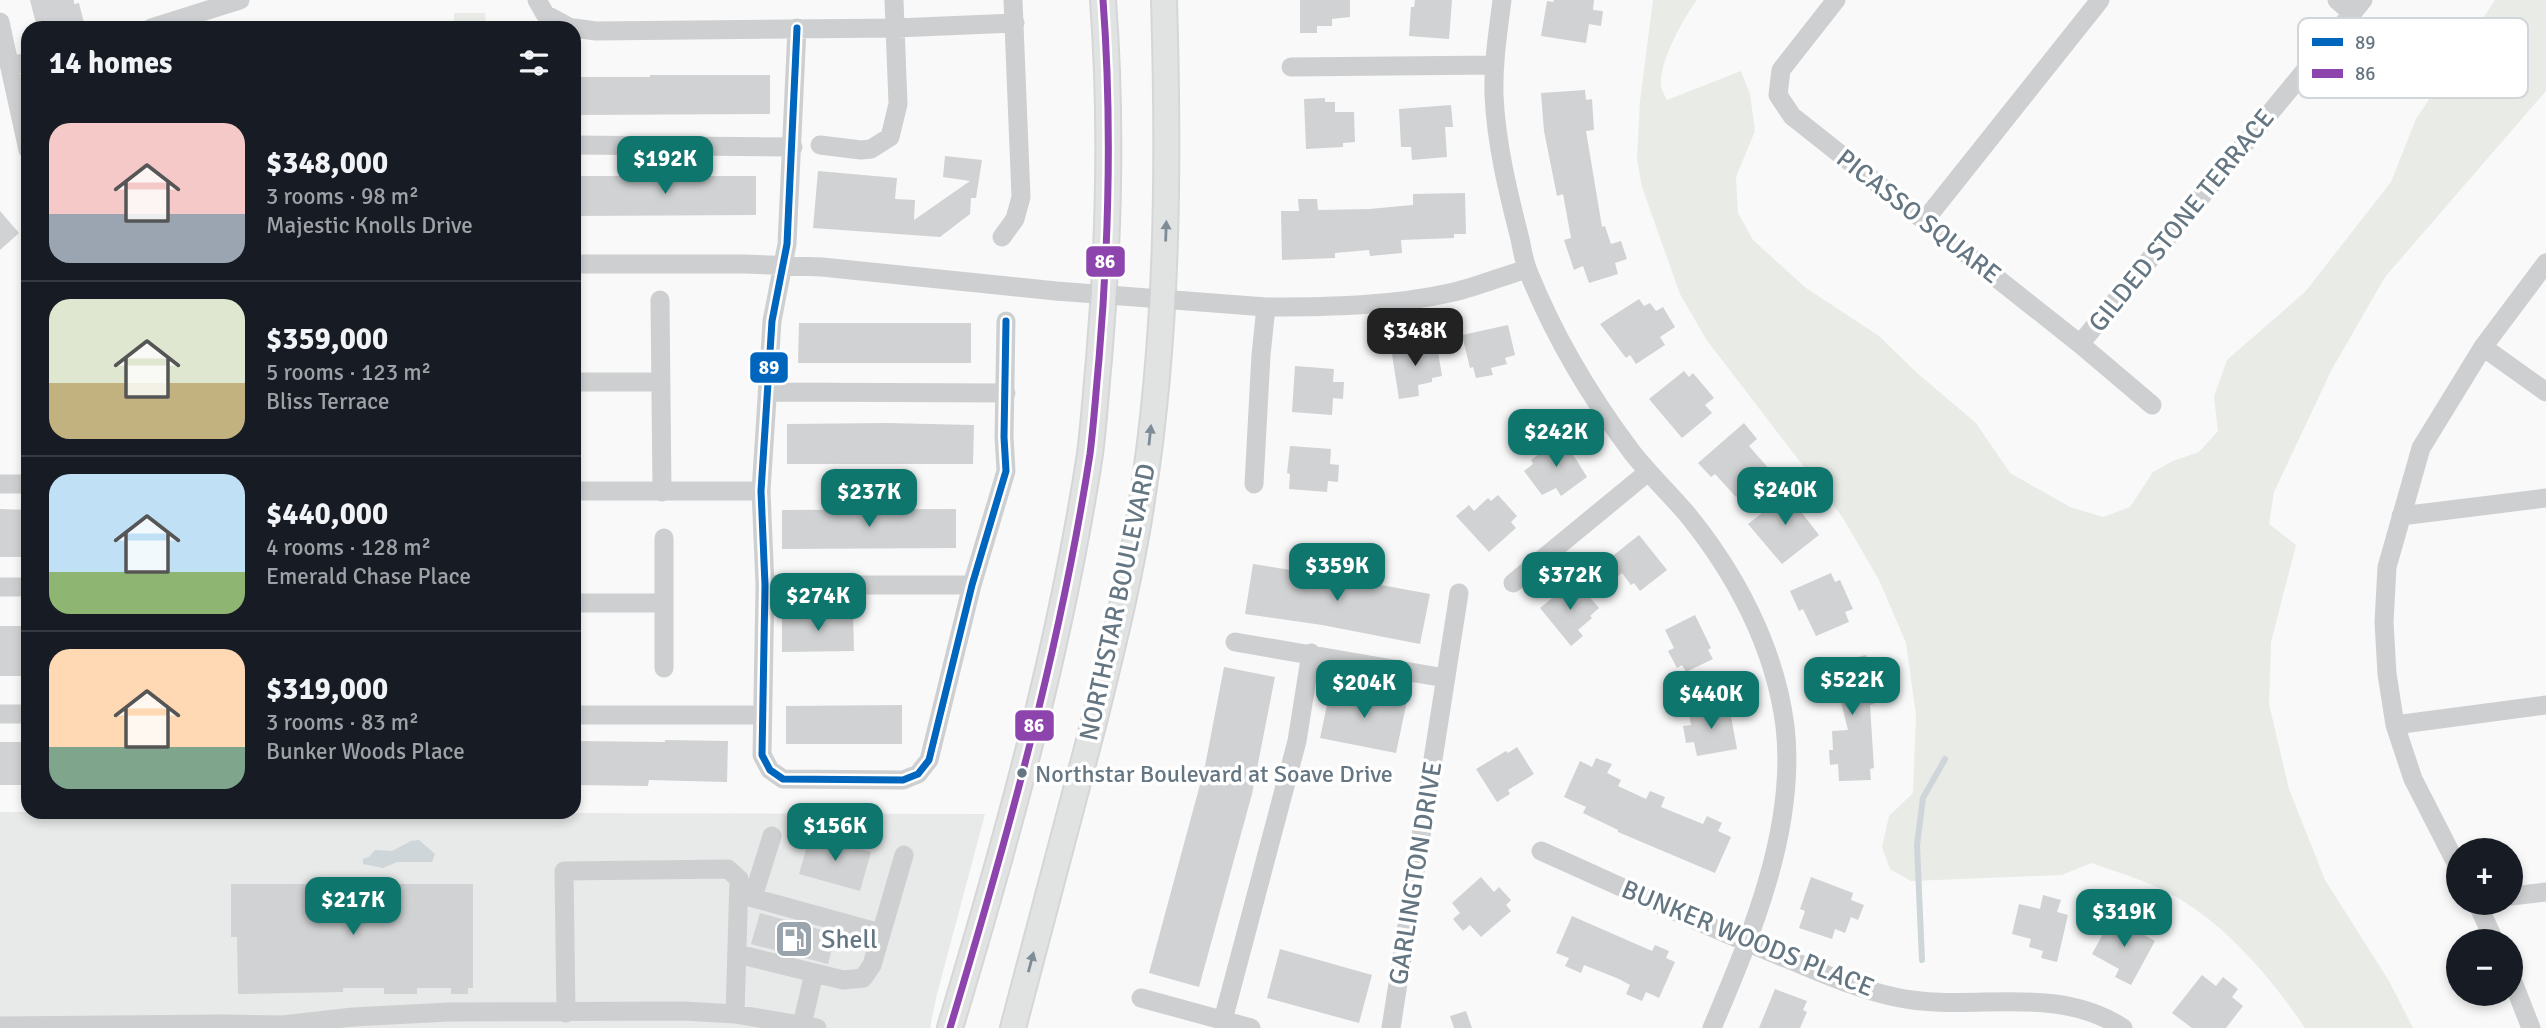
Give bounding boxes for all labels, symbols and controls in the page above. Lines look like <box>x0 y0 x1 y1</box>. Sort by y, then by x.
legend <box>2298 18 2528 98</box>
text: 89 <box>2355 31 2376 55</box>
icon: filters <box>515 44 553 82</box>
text: 14 homes <box>49 45 172 82</box>
text: 86 <box>2355 62 2376 86</box>
street label: GILDED STONE TERRACE <box>2082 103 2282 339</box>
pin: $192K <box>616 136 714 196</box>
street label: PICASSO SQUARE <box>1830 143 2007 291</box>
text: $192K <box>633 144 697 173</box>
text: $348,000 <box>266 145 388 182</box>
icon: home <box>105 151 189 235</box>
text: 3 rooms · 98 m² <box>266 182 419 211</box>
text: Majestic Knolls Drive <box>266 211 473 240</box>
one-way arrow <box>1160 220 1171 242</box>
line badge: 86 <box>1085 245 1126 278</box>
text: 86 <box>1095 250 1115 274</box>
pin: $348K <box>1366 308 1464 368</box>
text: $348K <box>1383 316 1447 345</box>
text: $359,000 <box>266 321 388 358</box>
icon: home <box>105 327 189 411</box>
line badge: 89 <box>749 351 789 384</box>
text: 89 <box>759 356 779 380</box>
text: 5 rooms · 123 m² <box>266 358 431 387</box>
text: Bliss Terrace <box>266 387 389 416</box>
pin: $242K <box>1507 410 1605 469</box>
text: $242K <box>1524 417 1588 446</box>
one-way arrow <box>1145 424 1156 446</box>
street label: NORTHSTAR BOULEVARD <box>1073 461 1163 744</box>
pin: $240K <box>1736 468 1834 527</box>
pin: $237K <box>820 470 918 529</box>
text: $240K <box>1753 475 1817 504</box>
text: $237K <box>837 477 901 506</box>
text: $440,000 <box>266 496 388 533</box>
icon: home <box>105 502 189 586</box>
text: 4 rooms · 128 m² <box>266 533 431 562</box>
pin: $359K <box>1288 544 1386 603</box>
text: $359K <box>1305 551 1369 580</box>
pin: $372K <box>1521 552 1619 612</box>
text: $372K <box>1538 560 1602 589</box>
text: Emerald Chase Place <box>266 562 471 591</box>
pin: $274K <box>769 574 867 633</box>
text: $274K <box>786 581 850 610</box>
pin: $522K <box>1803 658 1901 717</box>
pin: $204K <box>1315 660 1413 720</box>
text: $522K <box>1820 665 1884 694</box>
text: $204K <box>1332 668 1396 697</box>
text: $319,000 <box>266 671 388 708</box>
pin: $440K <box>1662 672 1760 731</box>
icon: home <box>105 677 189 761</box>
text: $440K <box>1679 679 1743 708</box>
text: 3 rooms · 83 m² <box>266 708 419 737</box>
line badge: 86 <box>1014 709 1055 742</box>
text: 86 <box>1024 714 1044 738</box>
text: Bunker Woods Place <box>266 737 465 766</box>
place label: Northstar Boulevard at Soave Drive <box>1035 759 1393 789</box>
street label: GARLINGTON DRIVE <box>1383 759 1449 987</box>
marker: Northstar Boulevard at Soave Drive <box>1015 766 1029 780</box>
pin: $156K <box>786 804 884 863</box>
text: $156K <box>803 811 867 840</box>
map controls <box>2446 838 2523 1006</box>
button: + <box>2446 838 2523 915</box>
street label: BUNKER WOODS PLACE <box>1617 874 1879 1004</box>
pin: $217K <box>304 878 402 937</box>
text: $217K <box>321 885 385 914</box>
pin: $319K <box>2075 890 2173 949</box>
text: $319K <box>2092 897 2156 926</box>
fuel station icon: Shell <box>773 918 815 960</box>
place label: Shell <box>821 924 878 956</box>
button: − <box>2446 929 2523 1006</box>
one-way arrow <box>1026 951 1036 972</box>

